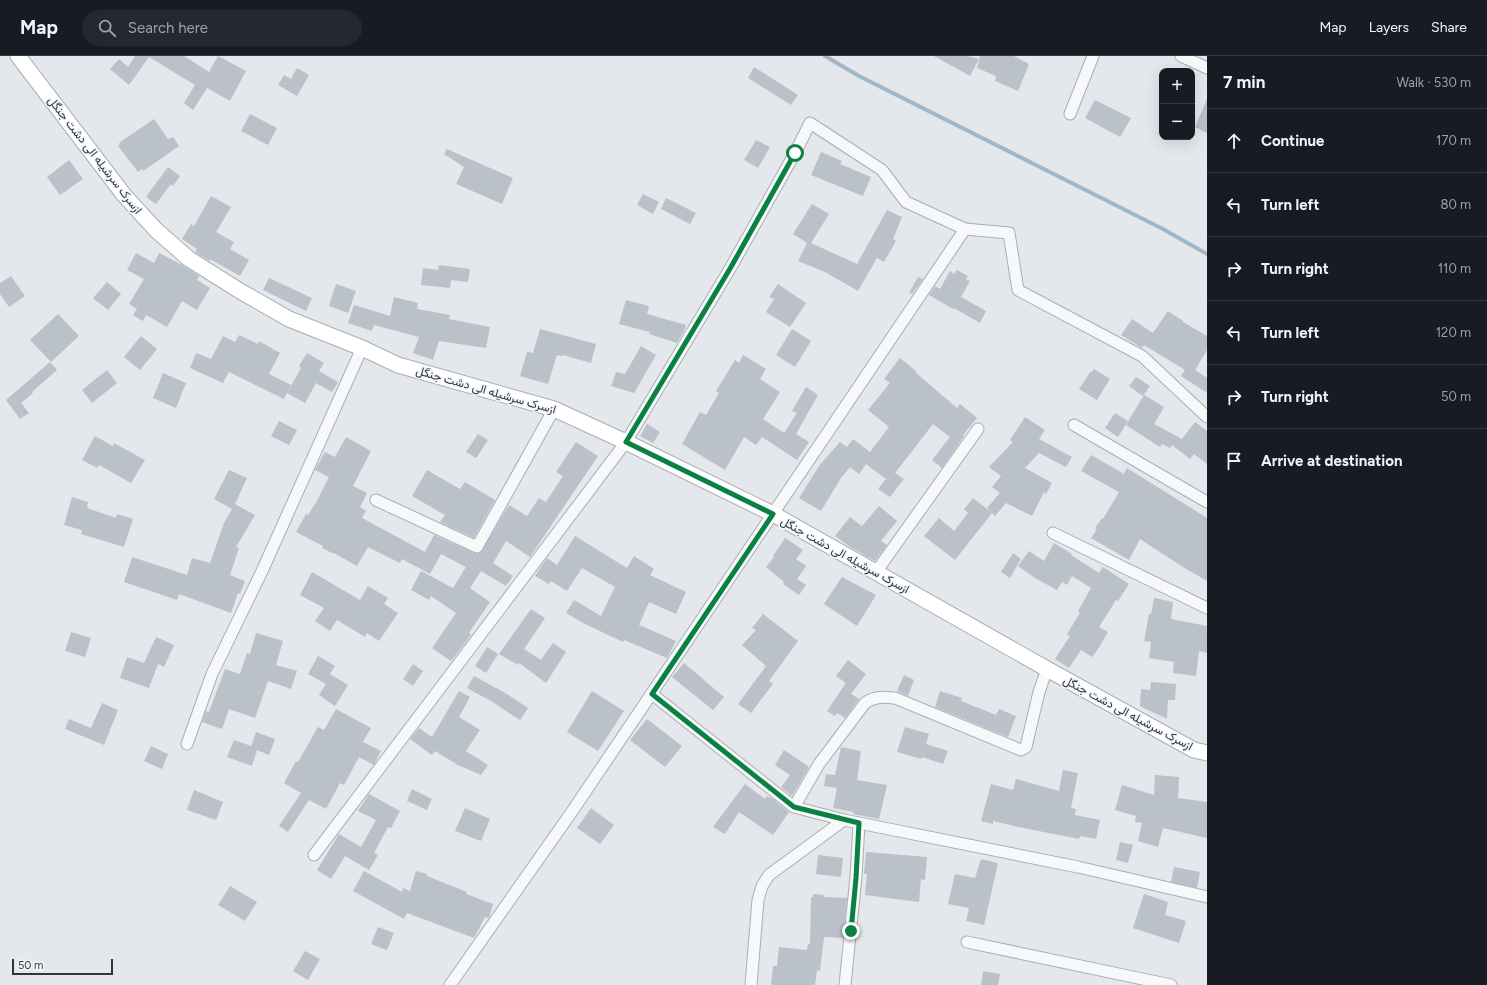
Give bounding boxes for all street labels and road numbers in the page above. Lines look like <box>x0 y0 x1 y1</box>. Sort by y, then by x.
street label: ازسرک سرشیله الی دشت جنگل <box>44 94 145 217</box>
street label: ازسرک سرشیله الی دشت جنگل <box>414 363 558 418</box>
street label: ازسرک سرشیله الی دشت جنگل <box>778 514 912 597</box>
street label: ازسرک سرشیله الی دشت جنگل <box>1060 673 1195 754</box>

